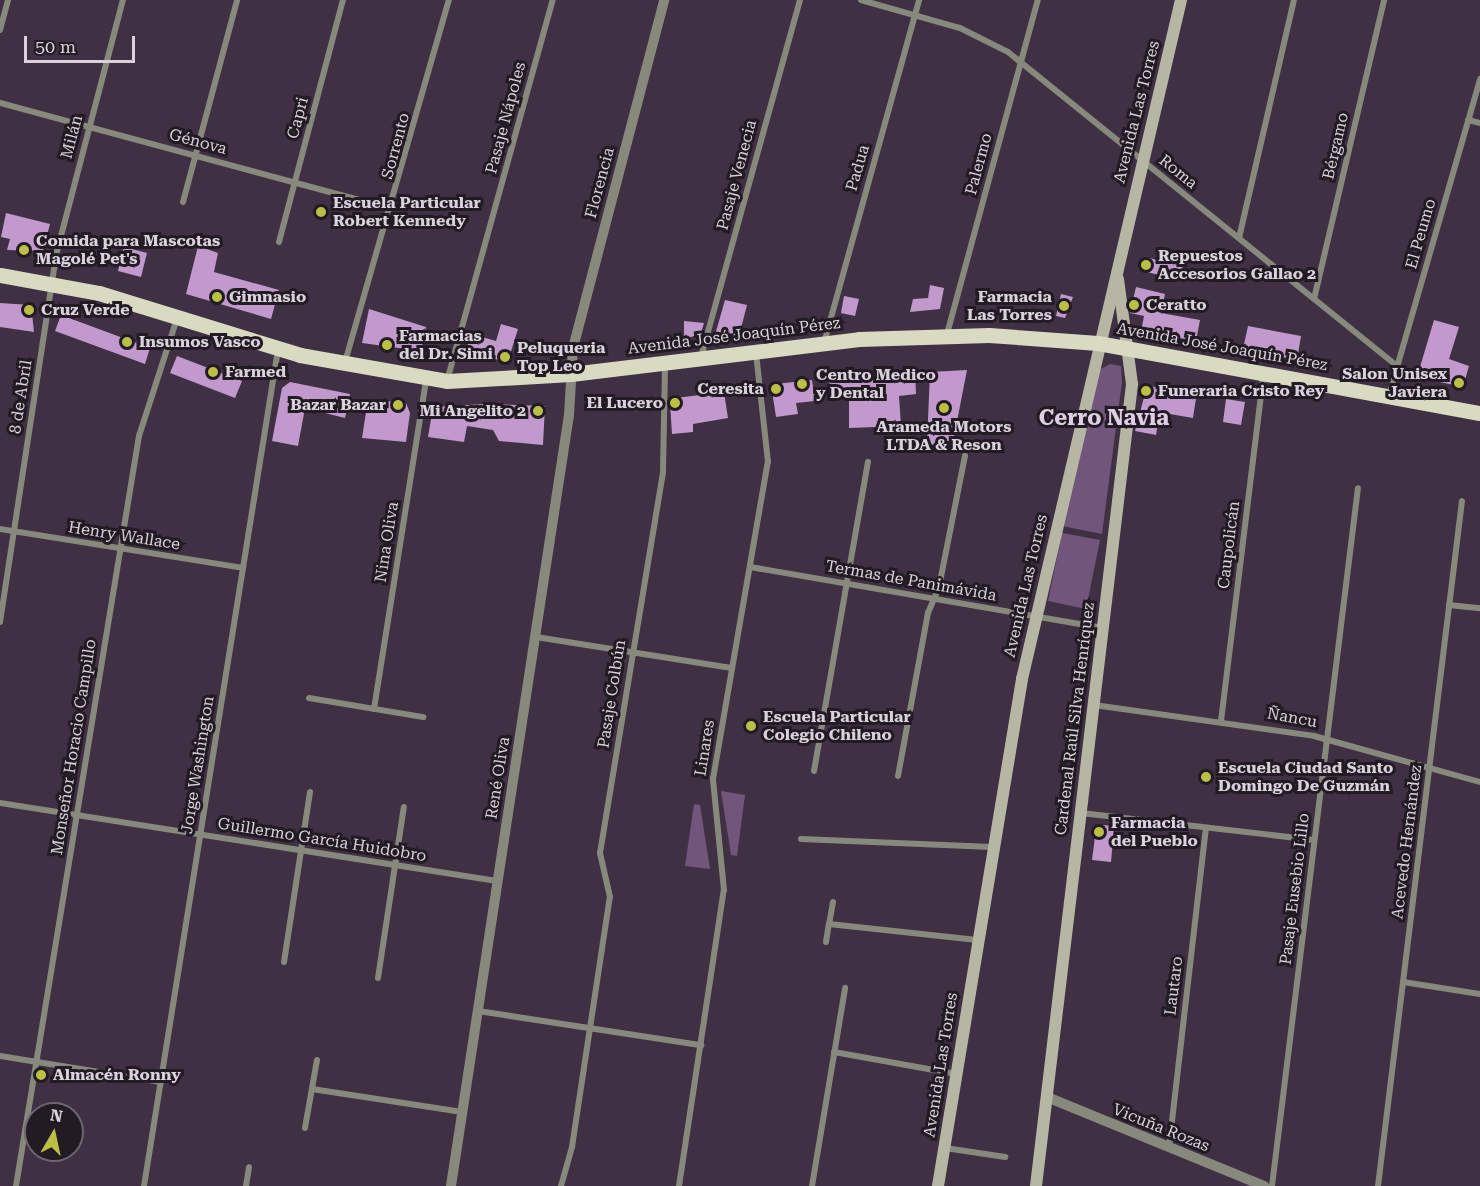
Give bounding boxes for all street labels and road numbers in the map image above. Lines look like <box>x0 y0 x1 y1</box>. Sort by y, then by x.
street label: Avenida Las Torres <box>1110 39 1164 185</box>
street label: Pasaje Nápoles <box>482 60 530 176</box>
street label: Capri <box>283 95 313 141</box>
street label: Sorrento <box>378 111 414 181</box>
street label: Bérgamo <box>1319 111 1353 181</box>
street label: Milán <box>57 113 87 161</box>
street label: Pasaje Venecia <box>713 118 761 232</box>
street label: Génova <box>167 125 229 159</box>
street label: Palermo <box>962 131 996 197</box>
street label: Padua <box>842 143 874 193</box>
street label: Florencia <box>581 145 619 221</box>
street label: Roma <box>1155 151 1201 193</box>
street label: El Peumo <box>1402 197 1440 271</box>
street label: Avenida José Joaquín Pérez <box>627 313 841 359</box>
street label: Avenida José Joaquín Pérez <box>1115 319 1329 375</box>
street label: 8 de Abril <box>6 359 36 435</box>
street label: Nina Oliva <box>371 500 403 584</box>
street label: Caupolicán <box>1214 500 1244 590</box>
street label: Avenida Las Torres <box>1000 513 1052 659</box>
street label: Henry Wallace <box>67 518 181 554</box>
street label: Termas de Panimávida <box>824 557 998 605</box>
street label: Cardenal Raúl Silva Henríquez <box>1051 602 1099 836</box>
street label: Monseñor Horacio Campillo <box>47 638 101 856</box>
street label: Pasaje Colbún <box>594 639 630 749</box>
street label: Jorge Washington <box>178 695 218 835</box>
street label: Ñancu <box>1265 704 1319 732</box>
street label: Linares <box>691 718 719 778</box>
street label: René Oliva <box>482 735 514 821</box>
street label: Acevedo Hernández <box>1388 764 1426 920</box>
street label: Pasaje Eusebio Lillo <box>1276 812 1314 966</box>
street label: Guillermo García Huidobro <box>216 814 428 866</box>
street label: Lautaro <box>1161 955 1187 1017</box>
street label: Avenida Las Torres <box>920 991 962 1139</box>
street label: Vicuña Rozas <box>1110 1100 1212 1156</box>

